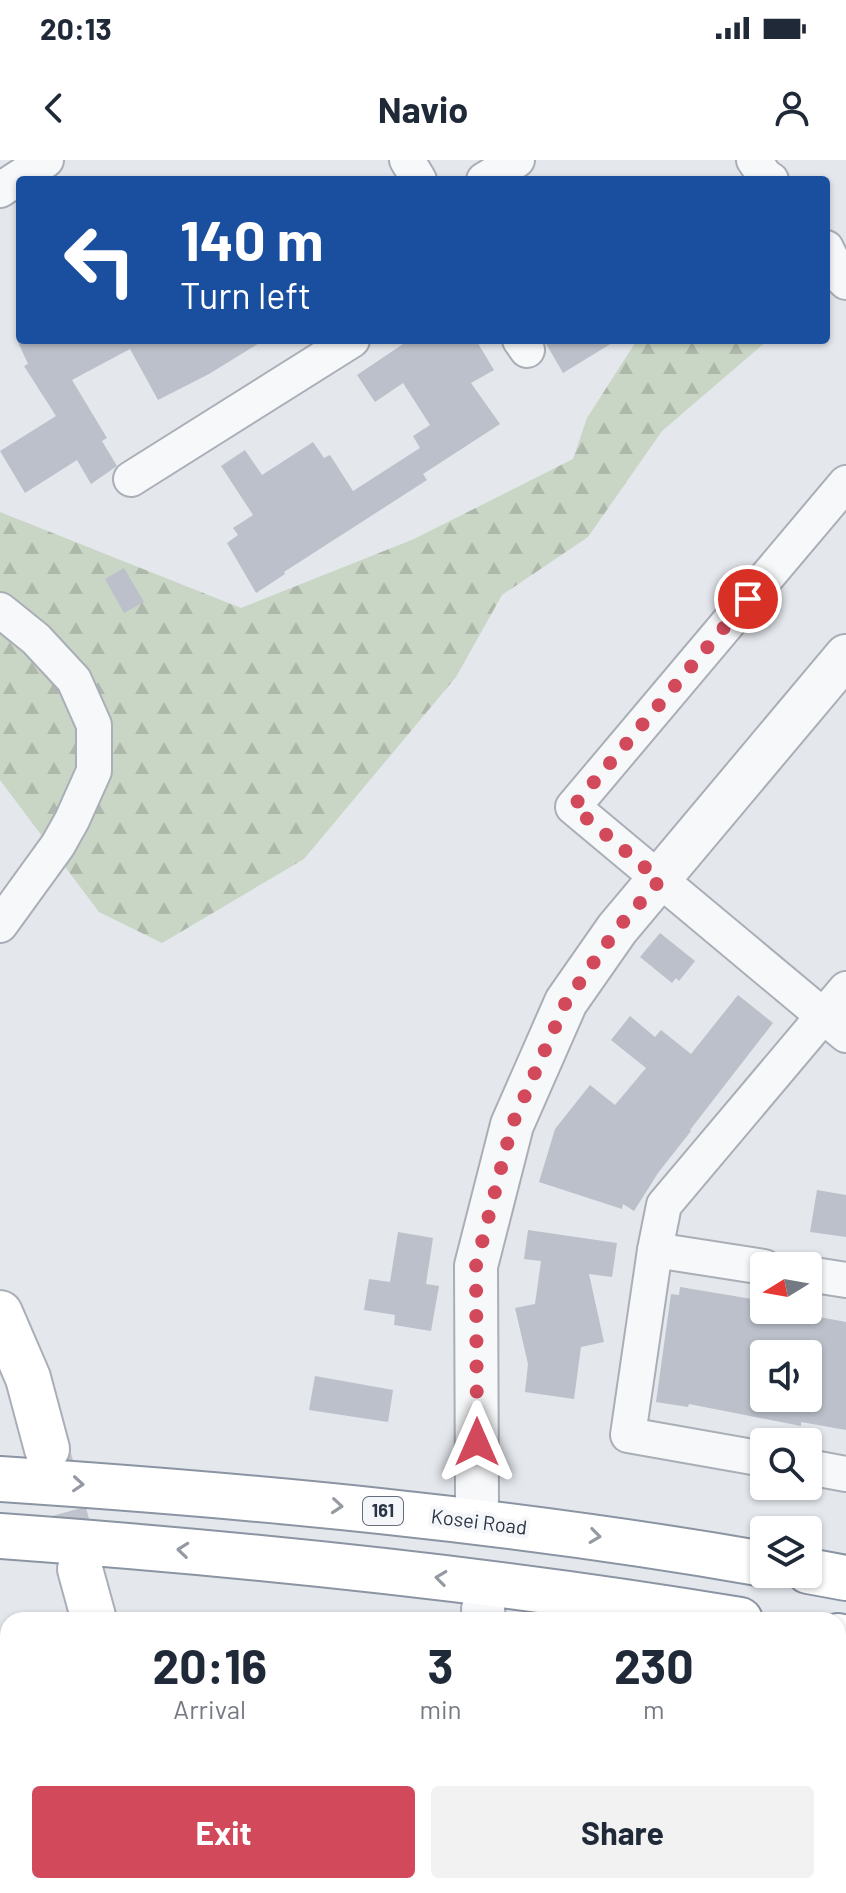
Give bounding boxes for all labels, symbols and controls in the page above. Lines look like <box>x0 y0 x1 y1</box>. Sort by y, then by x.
text: 20:13 <box>40 10 112 46</box>
icon: back <box>32 86 76 130</box>
icon: person <box>770 86 814 130</box>
text: Navio <box>378 87 468 130</box>
text: 140 m <box>180 205 324 272</box>
icon: left <box>48 208 152 312</box>
text: Turn left <box>180 273 311 316</box>
pin <box>714 565 782 633</box>
icon: arrive <box>726 577 770 621</box>
north arrow <box>750 1252 822 1324</box>
map controls <box>750 1252 822 1588</box>
button: sound <box>750 1340 822 1412</box>
position arrow <box>435 1400 519 1484</box>
button: search <box>750 1428 822 1500</box>
one-way arrow <box>72 1475 85 1492</box>
road number: 161 <box>363 1497 403 1525</box>
one-way arrow <box>331 1498 344 1515</box>
street label: Kosei Road <box>430 1503 528 1539</box>
button: layers <box>750 1516 822 1588</box>
one-way arrow <box>589 1528 602 1545</box>
one-way arrow <box>176 1541 189 1558</box>
one-way arrow <box>435 1569 448 1586</box>
text: 20:16 <box>152 1636 267 1694</box>
text: 3 <box>428 1636 453 1694</box>
text: 230 <box>614 1636 694 1694</box>
text: Arrival <box>173 1693 246 1724</box>
text: min <box>419 1693 462 1724</box>
text: m <box>643 1693 665 1724</box>
button: Exit <box>32 1786 415 1878</box>
button: Share <box>431 1786 814 1878</box>

